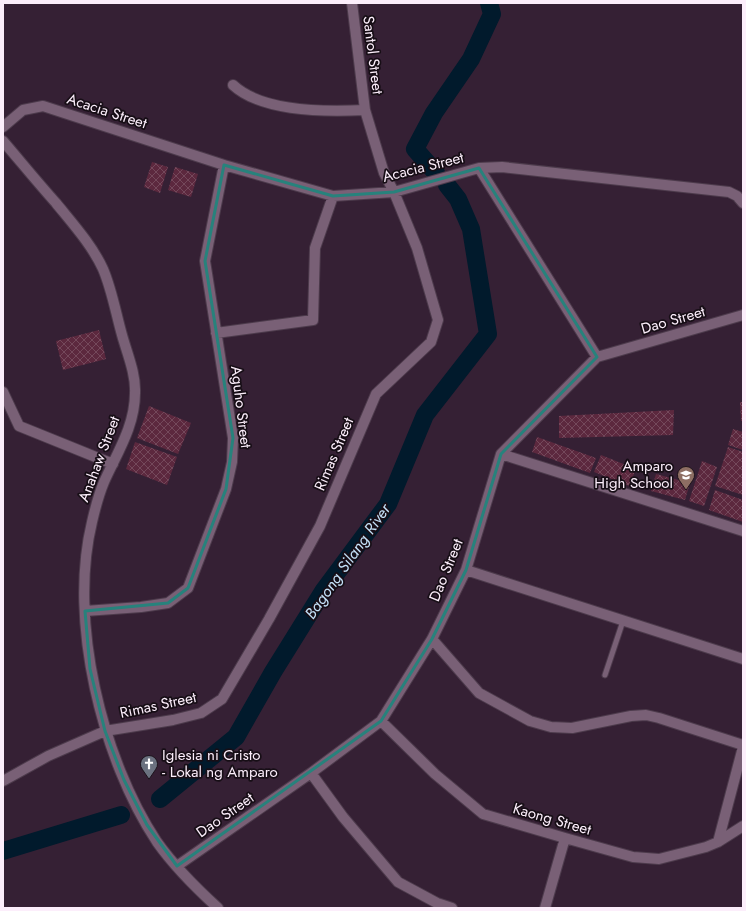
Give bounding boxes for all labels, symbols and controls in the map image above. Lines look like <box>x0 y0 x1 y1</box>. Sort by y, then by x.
street label: Santol Street <box>357 15 389 96</box>
street label: Acacia Street <box>64 88 150 134</box>
street label: Acacia Street <box>380 146 466 188</box>
street label: Dao Street <box>638 300 708 340</box>
street label: Aguho Street <box>225 365 257 450</box>
street label: Anahaw Street <box>73 412 126 505</box>
street label: Rimas Street <box>309 414 359 494</box>
place label: Amparo High School <box>594 455 673 494</box>
school or university icon: Amparo High School <box>676 465 696 490</box>
water label: Bagong Silang River <box>299 498 397 624</box>
street label: Dao Street <box>423 535 469 605</box>
street label: Rimas Street <box>118 686 199 724</box>
place label: Iglesia ni Cristo - Lokal ng Amparo <box>162 744 278 783</box>
church icon: Iglesia ni Cristo - Lokal ng Amparo <box>139 754 159 779</box>
street label: Dao Street <box>192 787 259 843</box>
street label: Kaong Street <box>510 797 594 841</box>

